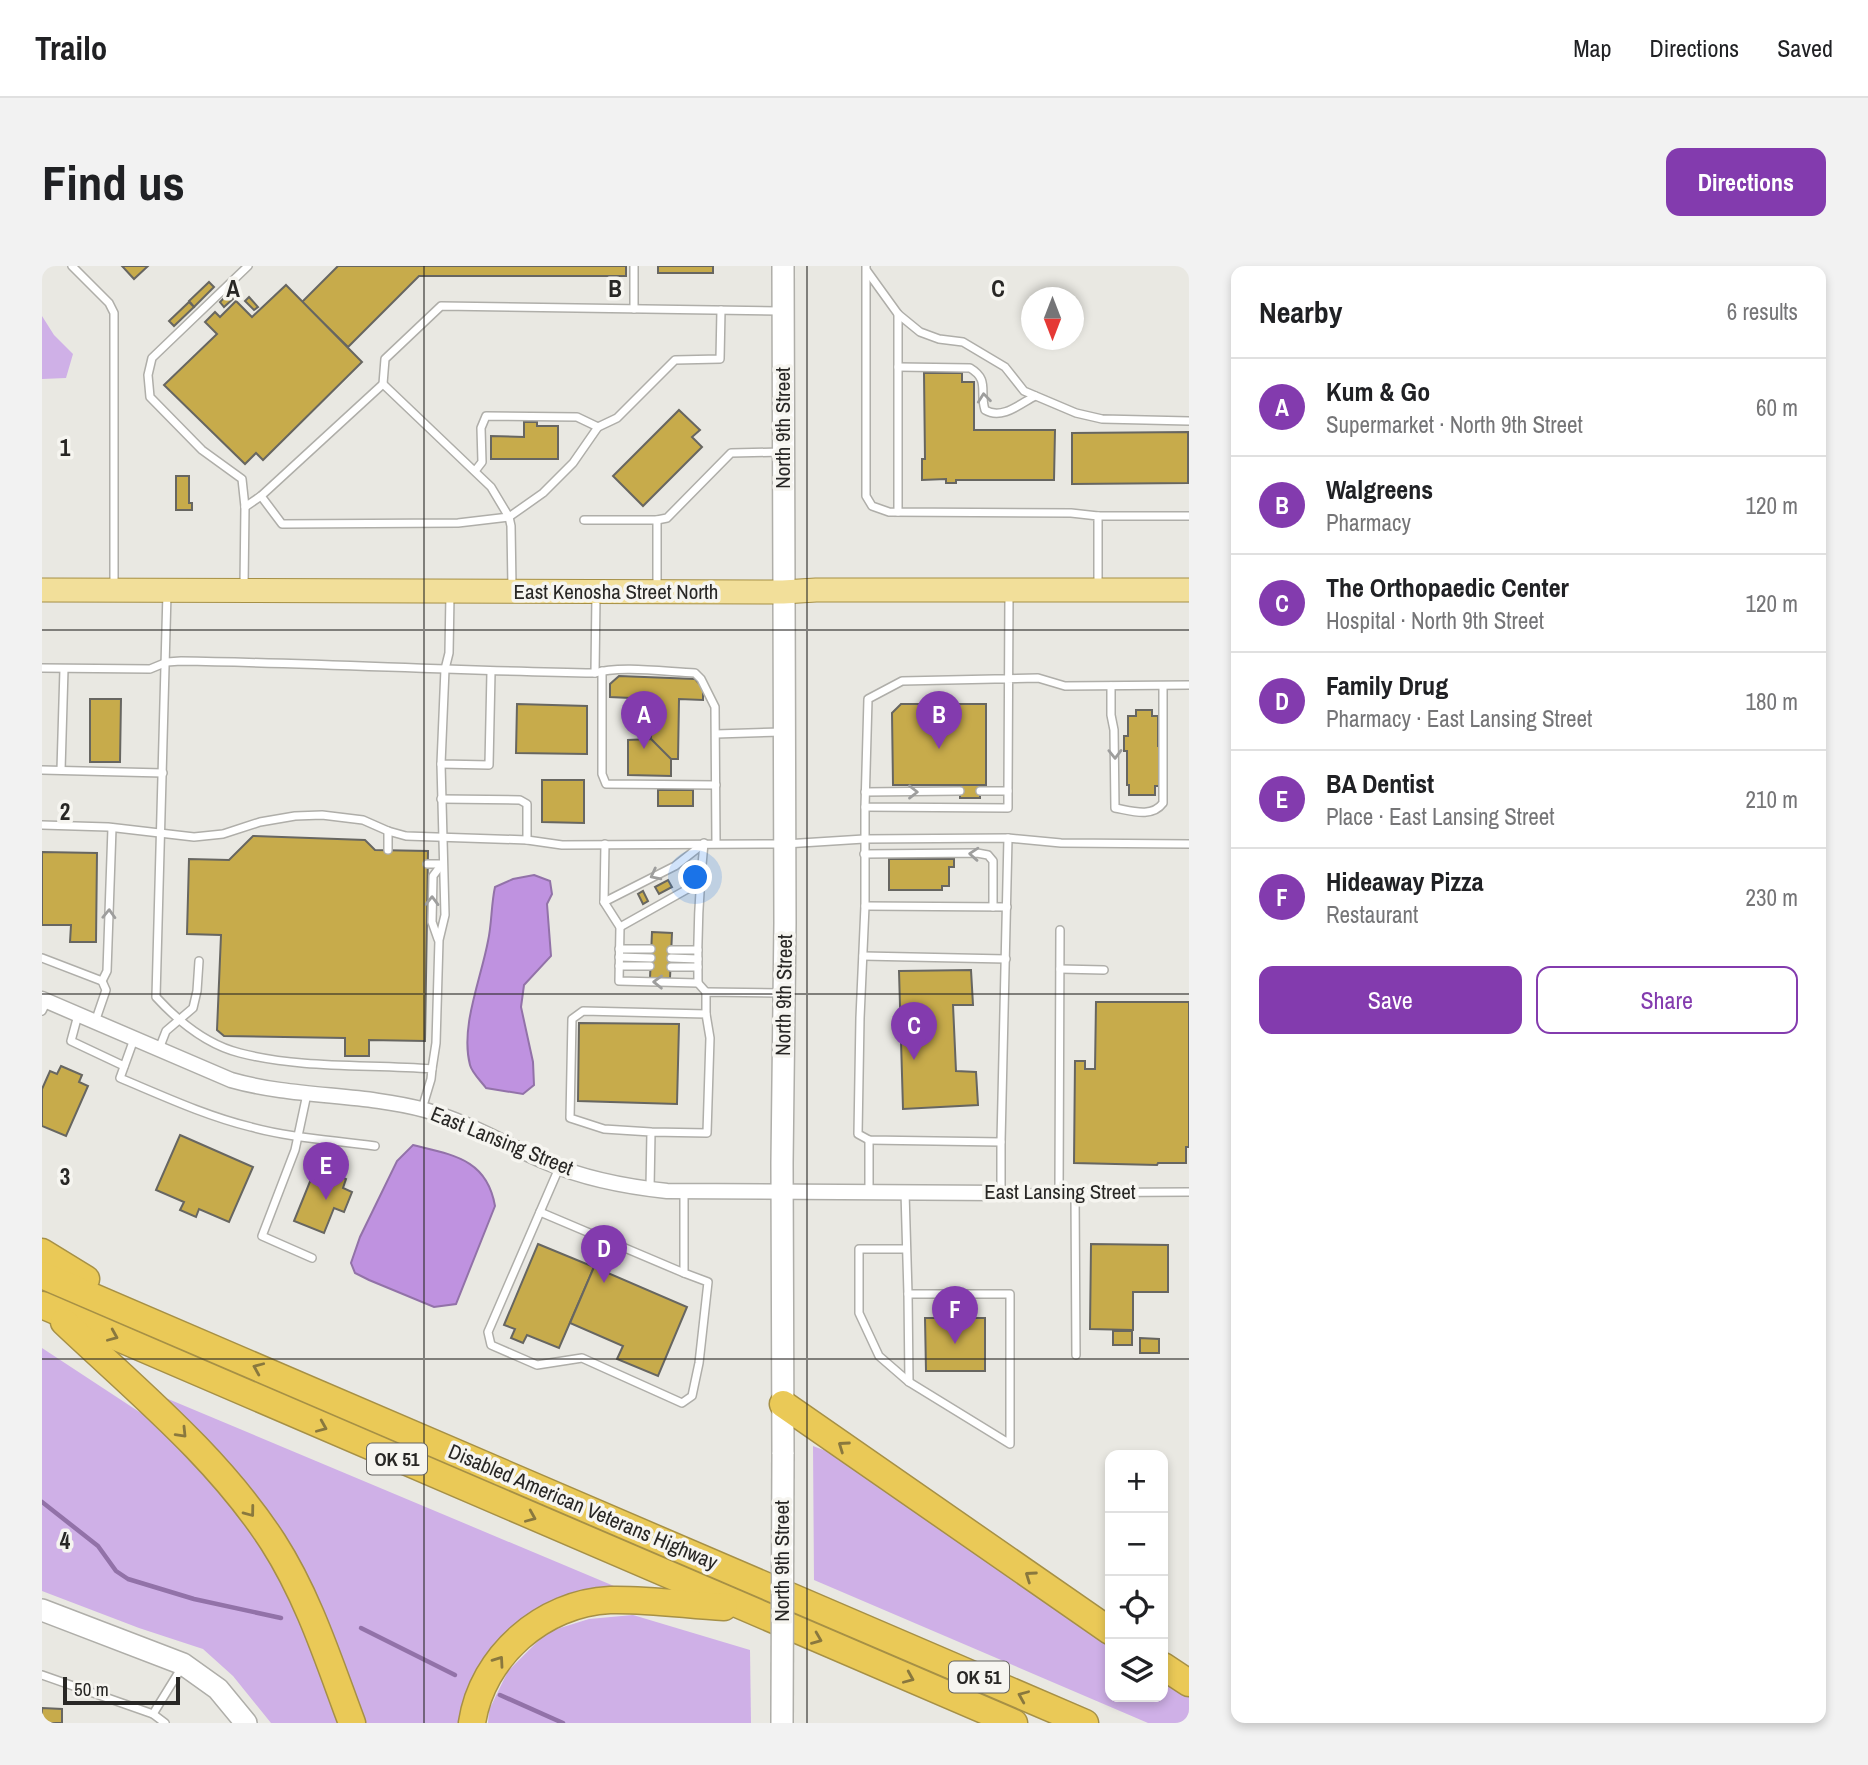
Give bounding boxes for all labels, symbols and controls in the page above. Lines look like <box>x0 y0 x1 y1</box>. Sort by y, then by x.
text: Trailo <box>35 26 107 70</box>
text: Map <box>1573 32 1611 64</box>
text: Directions <box>1649 32 1739 64</box>
text: Saved <box>1777 32 1833 64</box>
button: Directions <box>1666 148 1826 216</box>
text: Find us <box>42 149 185 215</box>
text: A <box>226 273 240 304</box>
text: B <box>608 273 622 304</box>
text: C <box>991 273 1005 304</box>
north arrow <box>1021 287 1084 350</box>
text: Nearby <box>1259 292 1342 332</box>
text: 6 results <box>1727 296 1798 327</box>
street label: North 9th Street <box>768 367 797 489</box>
text: Kum & Go <box>1326 374 1430 409</box>
one-way arrow <box>977 392 992 403</box>
text: A <box>1275 392 1289 423</box>
text: 60 m <box>1756 392 1798 423</box>
text: Supermarket · North 9th Street <box>1326 409 1583 440</box>
text: 1 <box>60 432 71 463</box>
text: Walgreens <box>1326 472 1433 507</box>
text: B <box>1275 490 1289 521</box>
text: 120 m <box>1746 490 1798 521</box>
text: Pharmacy <box>1326 507 1411 538</box>
text: The Orthopaedic Center <box>1326 570 1569 605</box>
street label: East Kenosha Street North <box>514 577 718 606</box>
text: C <box>1275 588 1289 619</box>
text: 120 m <box>1746 588 1798 619</box>
text: Hospital · North 9th Street <box>1326 605 1544 636</box>
text: Family Drug <box>1326 668 1448 703</box>
text: D <box>1275 686 1289 717</box>
text: 180 m <box>1746 686 1798 717</box>
pin: A <box>621 691 667 749</box>
pin: B <box>916 691 962 749</box>
text: Pharmacy · East Lansing Street <box>1326 703 1592 734</box>
one-way arrow <box>1107 748 1122 759</box>
text: BA Dentist <box>1326 766 1434 801</box>
one-way arrow <box>908 784 919 799</box>
text: E <box>1276 784 1288 815</box>
text: 210 m <box>1746 784 1798 815</box>
text: 2 <box>60 796 70 827</box>
text: Place · East Lansing Street <box>1326 801 1555 832</box>
one-way arrow <box>968 846 979 861</box>
your location <box>678 860 712 894</box>
text: Hideaway Pizza <box>1326 864 1484 899</box>
one-way arrow <box>650 867 663 881</box>
text: F <box>1276 882 1288 913</box>
text: 230 m <box>1746 882 1798 913</box>
one-way arrow <box>424 895 440 906</box>
text: Restaurant <box>1326 899 1418 930</box>
one-way arrow <box>102 908 117 919</box>
street label: North 9th Street <box>768 934 799 1056</box>
button: Save <box>1259 966 1522 1034</box>
button: Share <box>1536 966 1798 1034</box>
one-way arrow <box>653 974 663 990</box>
pin: C <box>891 1002 937 1060</box>
street label: East Lansing Street <box>427 1099 578 1182</box>
pin: E <box>303 1142 349 1200</box>
text: 3 <box>60 1161 70 1192</box>
street label: East Lansing Street <box>984 1177 1136 1206</box>
pin: D <box>581 1225 627 1283</box>
pin: F <box>932 1286 978 1344</box>
one-way arrow <box>107 1328 119 1342</box>
one-way arrow <box>253 1362 265 1376</box>
one-way arrow <box>316 1418 328 1432</box>
one-way arrow <box>174 1424 187 1437</box>
street label: Disabled American Veterans Highway <box>444 1437 723 1577</box>
one-way arrow <box>838 1441 851 1454</box>
road number: OK 51 <box>367 1443 427 1474</box>
map controls <box>1105 1450 1168 1702</box>
button: + <box>1105 1450 1168 1513</box>
street label: North 9th Street <box>767 1500 796 1622</box>
one-way arrow <box>242 1504 255 1517</box>
one-way arrow <box>524 1509 536 1523</box>
button: − <box>1105 1513 1168 1576</box>
text: 4 <box>60 1525 71 1556</box>
one-way arrow <box>1025 1572 1038 1584</box>
button: locate <box>1105 1576 1168 1639</box>
one-way arrow <box>810 1631 822 1645</box>
button: layers <box>1105 1639 1168 1702</box>
one-way arrow <box>491 1656 503 1669</box>
road number: OK 51 <box>949 1662 1009 1693</box>
one-way arrow <box>902 1670 914 1684</box>
scale bar <box>63 1674 180 1706</box>
text: 50 m <box>74 1676 109 1702</box>
one-way arrow <box>1017 1690 1030 1704</box>

